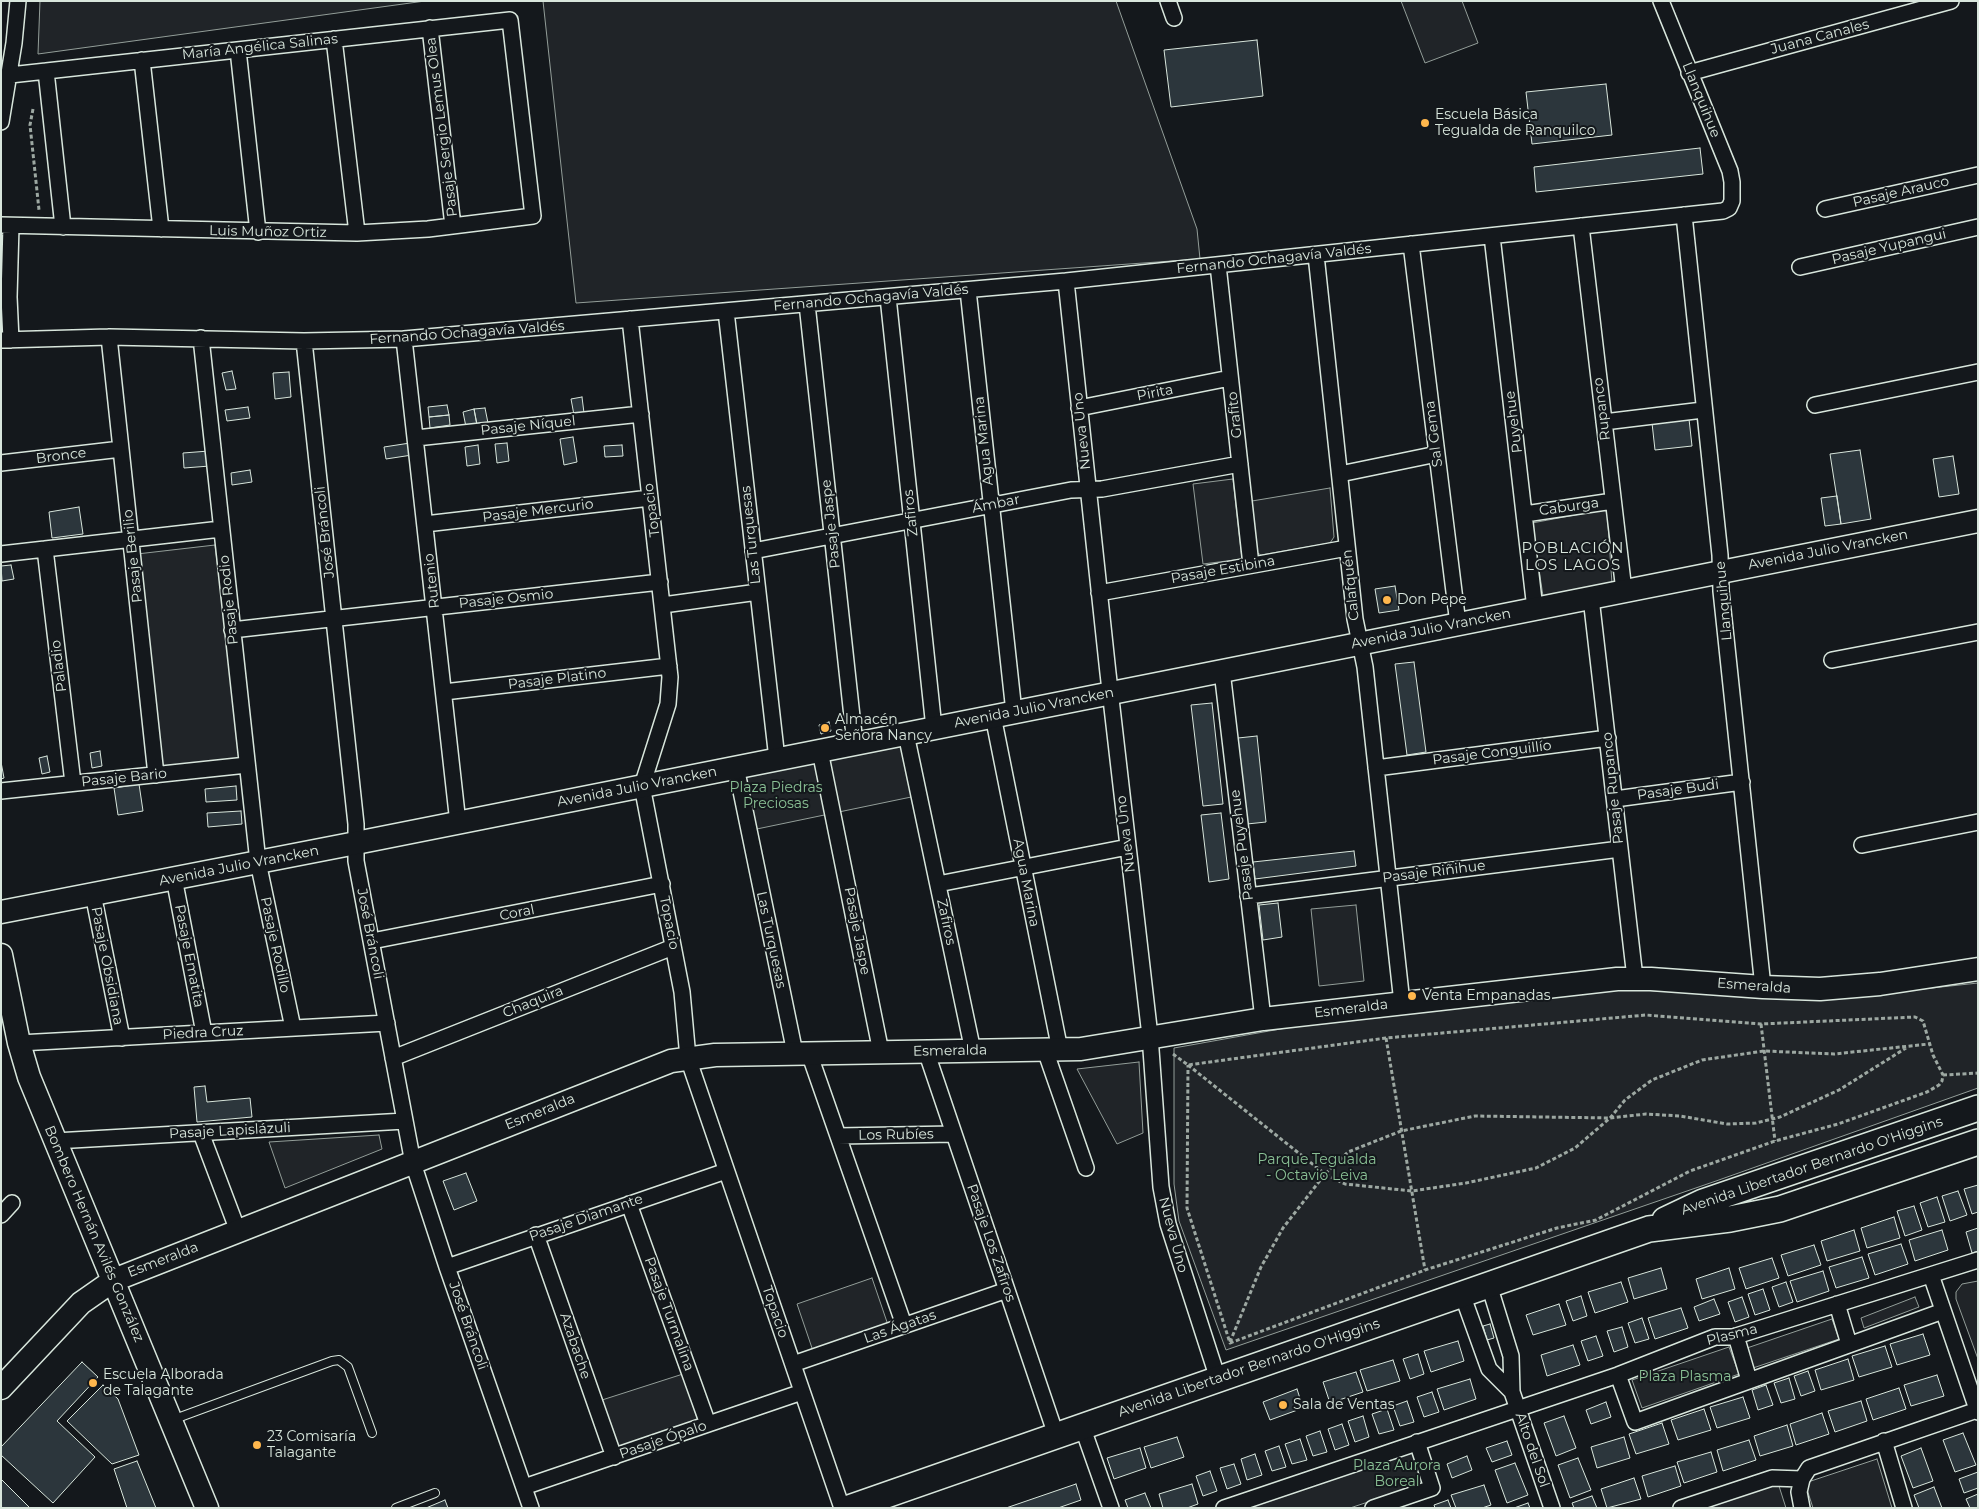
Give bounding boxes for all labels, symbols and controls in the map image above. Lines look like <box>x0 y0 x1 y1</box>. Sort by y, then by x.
street label: Juana Canales <box>1769 16 1871 58</box>
street label: María Angélica Salinas <box>181 30 339 64</box>
street label: Pasaje Sergio Lemus Olea <box>423 36 461 218</box>
street label: Llanquihue <box>1678 60 1724 140</box>
place label: Escuela Básica Tegualda de Ranquilco <box>1435 107 1596 140</box>
marker: Escuela Básica Tegualda de Ranquilco <box>1419 117 1431 129</box>
street label: Pasaje Arauco <box>1851 173 1951 211</box>
street label: Luis Muñoz Ortiz <box>209 223 327 241</box>
street label: Pasaje Yupangui <box>1830 226 1948 268</box>
street label: Fernando Ochagavía Valdés <box>1176 240 1372 278</box>
street label: Fernando Ochagavía Valdés <box>773 281 969 315</box>
street label: Fernando Ochagavía Valdés <box>369 318 565 348</box>
street label: Rupanco <box>1590 377 1614 441</box>
street label: Pirita <box>1135 381 1175 405</box>
street label: Puyehue <box>1502 390 1526 454</box>
street label: Nueva Uno <box>1070 391 1094 471</box>
street label: Grafito <box>1224 391 1246 439</box>
street label: Agua Marina <box>971 396 997 486</box>
street label: Sal Gema <box>1422 400 1446 468</box>
street label: Pasaje Níquel <box>480 413 576 439</box>
street label: Bronce <box>35 445 87 467</box>
street label: Pasaje Jaspe <box>818 479 844 569</box>
street label: Topacio <box>640 482 664 538</box>
street label: José Bráncoli <box>312 485 338 579</box>
street label: Las Turquesas <box>737 485 765 585</box>
street label: Zafiros <box>900 489 922 537</box>
street label: Ámbar <box>971 491 1021 517</box>
street label: Caburga <box>1538 494 1600 520</box>
street label: Pasaje Mercurio <box>482 496 594 526</box>
street label: Pasaje Berilio <box>120 509 146 603</box>
street label: Avenida Julio Vrancken <box>1747 526 1909 574</box>
district label: POBLACIÓN LOS LAGOS <box>1520 540 1626 575</box>
street label: Calafquén <box>1339 549 1363 621</box>
street label: Rutenio <box>421 553 443 609</box>
street label: Pasaje Estibina <box>1170 553 1276 587</box>
street label: Pasaje Rodio <box>216 554 242 646</box>
street label: Llanquihue <box>1712 561 1736 641</box>
street label: Pasaje Osmio <box>458 586 554 612</box>
place label: Don Pepe <box>1397 592 1467 608</box>
marker: Don Pepe <box>1381 594 1393 606</box>
street label: Avenida Julio Vrancken <box>1350 605 1512 653</box>
street label: Paladio <box>47 639 71 693</box>
street label: Pasaje Platino <box>507 665 607 693</box>
street label: Avenida Julio Vrancken <box>953 684 1115 732</box>
place label: Almacén Señora Nancy <box>835 712 932 744</box>
marker: Almacén Señora Nancy <box>819 722 831 734</box>
street label: Pasaje Rupanco <box>1599 731 1627 845</box>
street label: Pasaje Conguillío <box>1432 737 1552 769</box>
street label: Avenida Julio Vrancken <box>556 763 718 811</box>
street label: Pasaje Bario <box>80 765 168 791</box>
street label: Pasaje Budi <box>1636 776 1720 804</box>
park label: Plaza Piedras Preciosas <box>729 780 823 812</box>
street label: Pasaje Puyehue <box>1227 789 1257 901</box>
street label: Nueva Uno <box>1113 794 1139 874</box>
street label: Agua Marina <box>1009 837 1043 929</box>
street label: Avenida Julio Vrancken <box>158 842 320 890</box>
street label: Pasaje Riñihue <box>1382 857 1486 887</box>
street label: Pasaje Jaspe <box>840 886 874 976</box>
street label: José Bráncoli <box>353 887 387 981</box>
street label: Las Turquesas <box>752 890 790 990</box>
street label: Topacio <box>656 895 682 951</box>
street label: Pasaje Rodillo <box>257 896 293 994</box>
street label: Zafiros <box>933 897 959 947</box>
street label: Coral <box>498 901 536 925</box>
street label: Pasaje Ematita <box>171 903 207 1009</box>
street label: Pasaje Obsidiana <box>87 905 127 1027</box>
street label: Esmeralda <box>1716 975 1792 997</box>
street label: Chaquira <box>500 982 566 1022</box>
place label: Venta Empanadas <box>1422 988 1550 1004</box>
marker: Venta Empanadas <box>1406 990 1418 1002</box>
street label: Esmeralda <box>1313 996 1389 1022</box>
street label: Piedra Cruz <box>162 1022 244 1044</box>
street label: Esmeralda <box>913 1042 987 1060</box>
street label: Esmeralda <box>502 1090 578 1134</box>
street label: Avenida Libertador Bernardo O'Higgins <box>1679 1113 1945 1219</box>
street label: Pasaje Lapislázuli <box>169 1119 291 1143</box>
street label: Bombero Hernán Avilés González <box>41 1123 147 1345</box>
street label: Los Rubíes <box>858 1126 934 1144</box>
park label: Parque Tegualda - Octavio Leiva <box>1257 1152 1377 1184</box>
street label: Pasaje Los Zafiros <box>963 1182 1019 1304</box>
street label: Pasaje Diamante <box>527 1191 645 1245</box>
street label: Nueva Uno <box>1155 1195 1191 1275</box>
street label: Esmeralda <box>125 1239 201 1281</box>
street label: Pasaje Turmalina <box>641 1255 697 1373</box>
street label: José Bráncoli <box>445 1280 491 1372</box>
street label: Topacio <box>758 1284 792 1340</box>
street label: Las Ágatas <box>862 1307 938 1347</box>
street label: Azabache <box>556 1311 594 1381</box>
street label: Avenida Libertador Bernardo O'Higgins <box>1116 1315 1382 1421</box>
street label: Plasma <box>1705 1321 1759 1349</box>
place label: Escuela Alborada de Talagante <box>103 1367 224 1400</box>
park label: Plaza Plasma <box>1638 1369 1732 1385</box>
marker: Escuela Alborada de Talagante <box>87 1377 99 1389</box>
place label: Sala de Ventas <box>1293 1397 1395 1413</box>
marker: Sala de Ventas <box>1277 1399 1289 1411</box>
street label: Alto del Sol <box>1511 1410 1553 1490</box>
street label: Pasaje Ópalo <box>617 1417 709 1463</box>
place label: 23 Comisaría Talagante <box>267 1429 356 1461</box>
marker: 23 Comisaría Talagante <box>251 1439 263 1451</box>
park label: Plaza Aurora Boreal <box>1353 1458 1441 1490</box>

